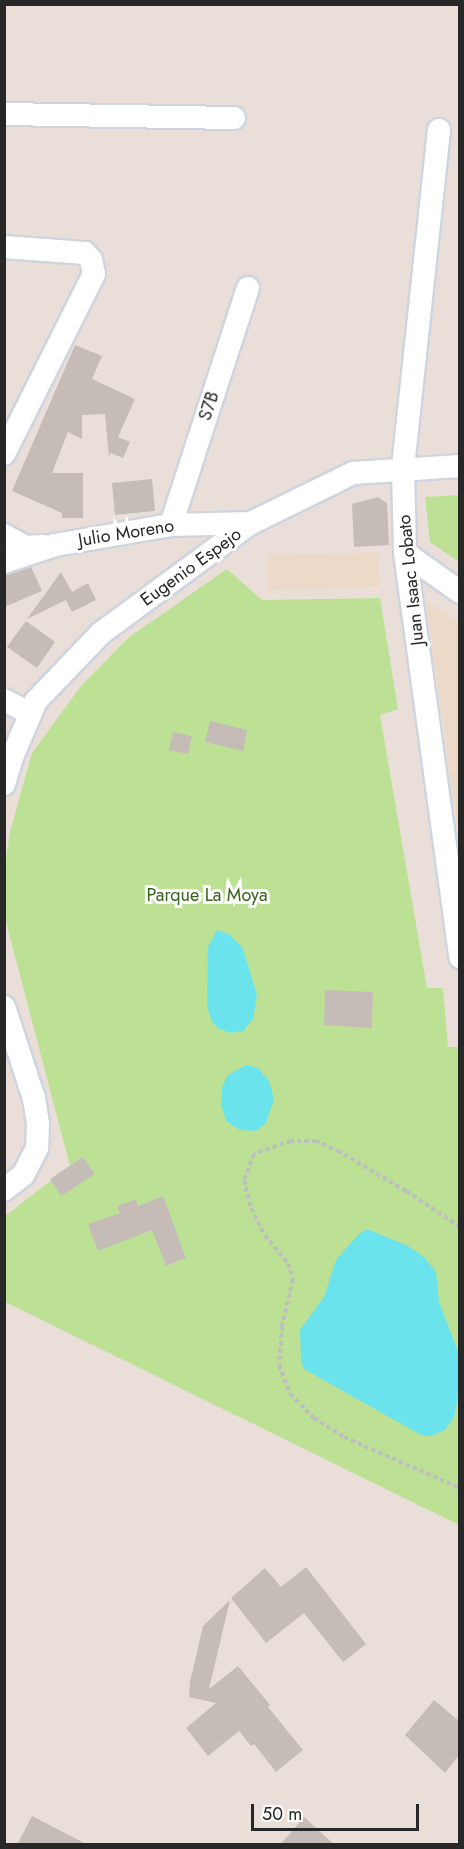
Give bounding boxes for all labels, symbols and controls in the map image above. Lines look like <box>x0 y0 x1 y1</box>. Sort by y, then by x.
street label: S7B <box>194 389 224 423</box>
street label: Juan Isaac Lobato <box>393 514 429 646</box>
street label: Julio Moreno <box>77 515 175 551</box>
street label: Eugenio Espejo <box>136 523 246 611</box>
park label: Parque La Moya <box>146 884 268 906</box>
scale bar <box>254 1792 422 1830</box>
text: 50 m <box>262 1801 302 1827</box>

